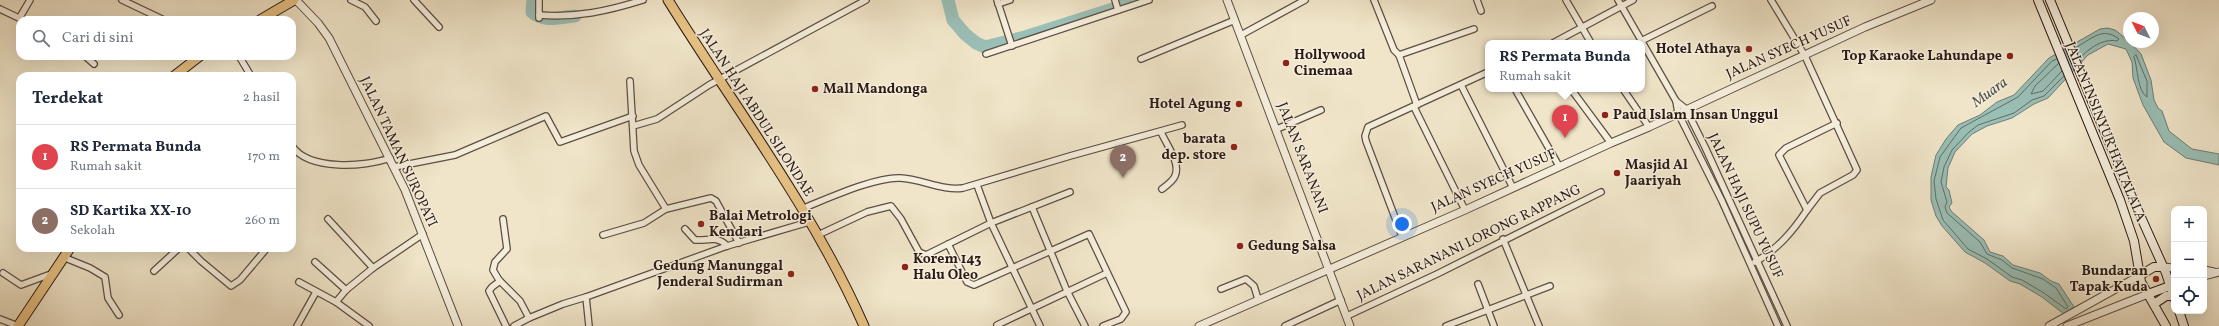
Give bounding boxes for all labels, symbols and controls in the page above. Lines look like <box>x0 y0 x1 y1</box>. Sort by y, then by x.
street label: JALAN SYECH YUSUF <box>1723 12 1855 84</box>
north arrow <box>2123 12 2159 48</box>
search box <box>16 16 296 60</box>
street label: JALAN HAJI ABDUL SILONDAE <box>695 25 817 201</box>
icon: search <box>30 27 52 49</box>
text: Cari di sini <box>62 28 133 49</box>
street label: JALAN INSINYUR HAJI ALALA <box>2060 39 2150 225</box>
popup <box>1485 40 1645 92</box>
place label: Hotel Athaya <box>1656 40 1741 59</box>
marker: Hotel Athaya <box>1744 44 1754 54</box>
place label: Hollywood Cinemaa <box>1294 46 1366 81</box>
text: RS Permata Bunda <box>1499 47 1631 68</box>
place label: Top Karaoke Lahundape <box>1842 47 2002 66</box>
marker: Top Karaoke Lahundape <box>2005 51 2015 61</box>
marker: Hollywood Cinemaa <box>1281 58 1291 68</box>
text: Rumah sakit <box>1499 68 1571 86</box>
water label: Muara <box>1967 73 2012 114</box>
street label: JALAN TAMAN SUROPATI <box>355 74 441 230</box>
place label: Mall Mandonga <box>823 80 928 99</box>
marker: Mall Mandonga <box>810 84 820 94</box>
text: Terdekat <box>32 87 103 110</box>
text: 2 hasil <box>243 89 280 107</box>
place label: Hotel Agung <box>1149 95 1231 114</box>
marker: Hotel Agung <box>1234 99 1244 109</box>
street label: JALAN SARANANI <box>1272 100 1332 216</box>
pin: 1 <box>1552 105 1578 138</box>
place label: Paud Islam Insan Unggul <box>1613 106 1778 125</box>
marker: Paud Islam Insan Unggul <box>1600 110 1610 120</box>
place label: barata dep. store <box>1162 130 1226 165</box>
street label: JALAN HAJI SUPU YUSUF <box>1703 130 1787 282</box>
text: RS Permata Bunda <box>70 137 202 158</box>
marker: barata dep. store <box>1229 142 1239 152</box>
pin: 2 <box>1110 145 1136 178</box>
street label: JALAN SYECH YUSUF <box>1428 145 1560 217</box>
text: 1 <box>42 148 48 166</box>
text: 170 m <box>247 148 280 166</box>
place label: Masjid Al Jaariyah <box>1624 156 1688 191</box>
text: Rumah sakit <box>70 158 142 176</box>
marker: Masjid Al Jaariyah <box>1612 168 1622 178</box>
street label: JALAN SARANANI LORONG RAPPANG <box>1354 180 1584 306</box>
text: SD Kartika XX-10 <box>70 201 191 222</box>
map controls <box>2171 206 2207 314</box>
button: + <box>2171 206 2207 242</box>
place label: Balai Metrologi Kendari <box>709 207 812 242</box>
text: 2 <box>42 212 48 230</box>
text: 260 m <box>245 212 280 230</box>
your location <box>1392 214 1412 234</box>
marker: Balai Metrologi Kendari <box>696 219 706 229</box>
text: Sekolah <box>70 222 115 240</box>
place label: Gedung Salsa <box>1248 237 1337 256</box>
marker: Gedung Salsa <box>1235 241 1245 251</box>
button: − <box>2171 242 2207 278</box>
place label: Korem 143 Halu Oleo <box>913 250 982 285</box>
place label: Gedung Manunggal Jenderal Sudirman <box>653 257 783 292</box>
marker: Korem 143 Halu Oleo <box>900 262 910 272</box>
place label: Bundaran Tapak Kuda <box>2070 262 2148 297</box>
marker: Gedung Manunggal Jenderal Sudirman <box>786 269 796 279</box>
marker: Bundaran Tapak Kuda <box>2151 274 2161 284</box>
button: locate <box>2171 278 2207 314</box>

